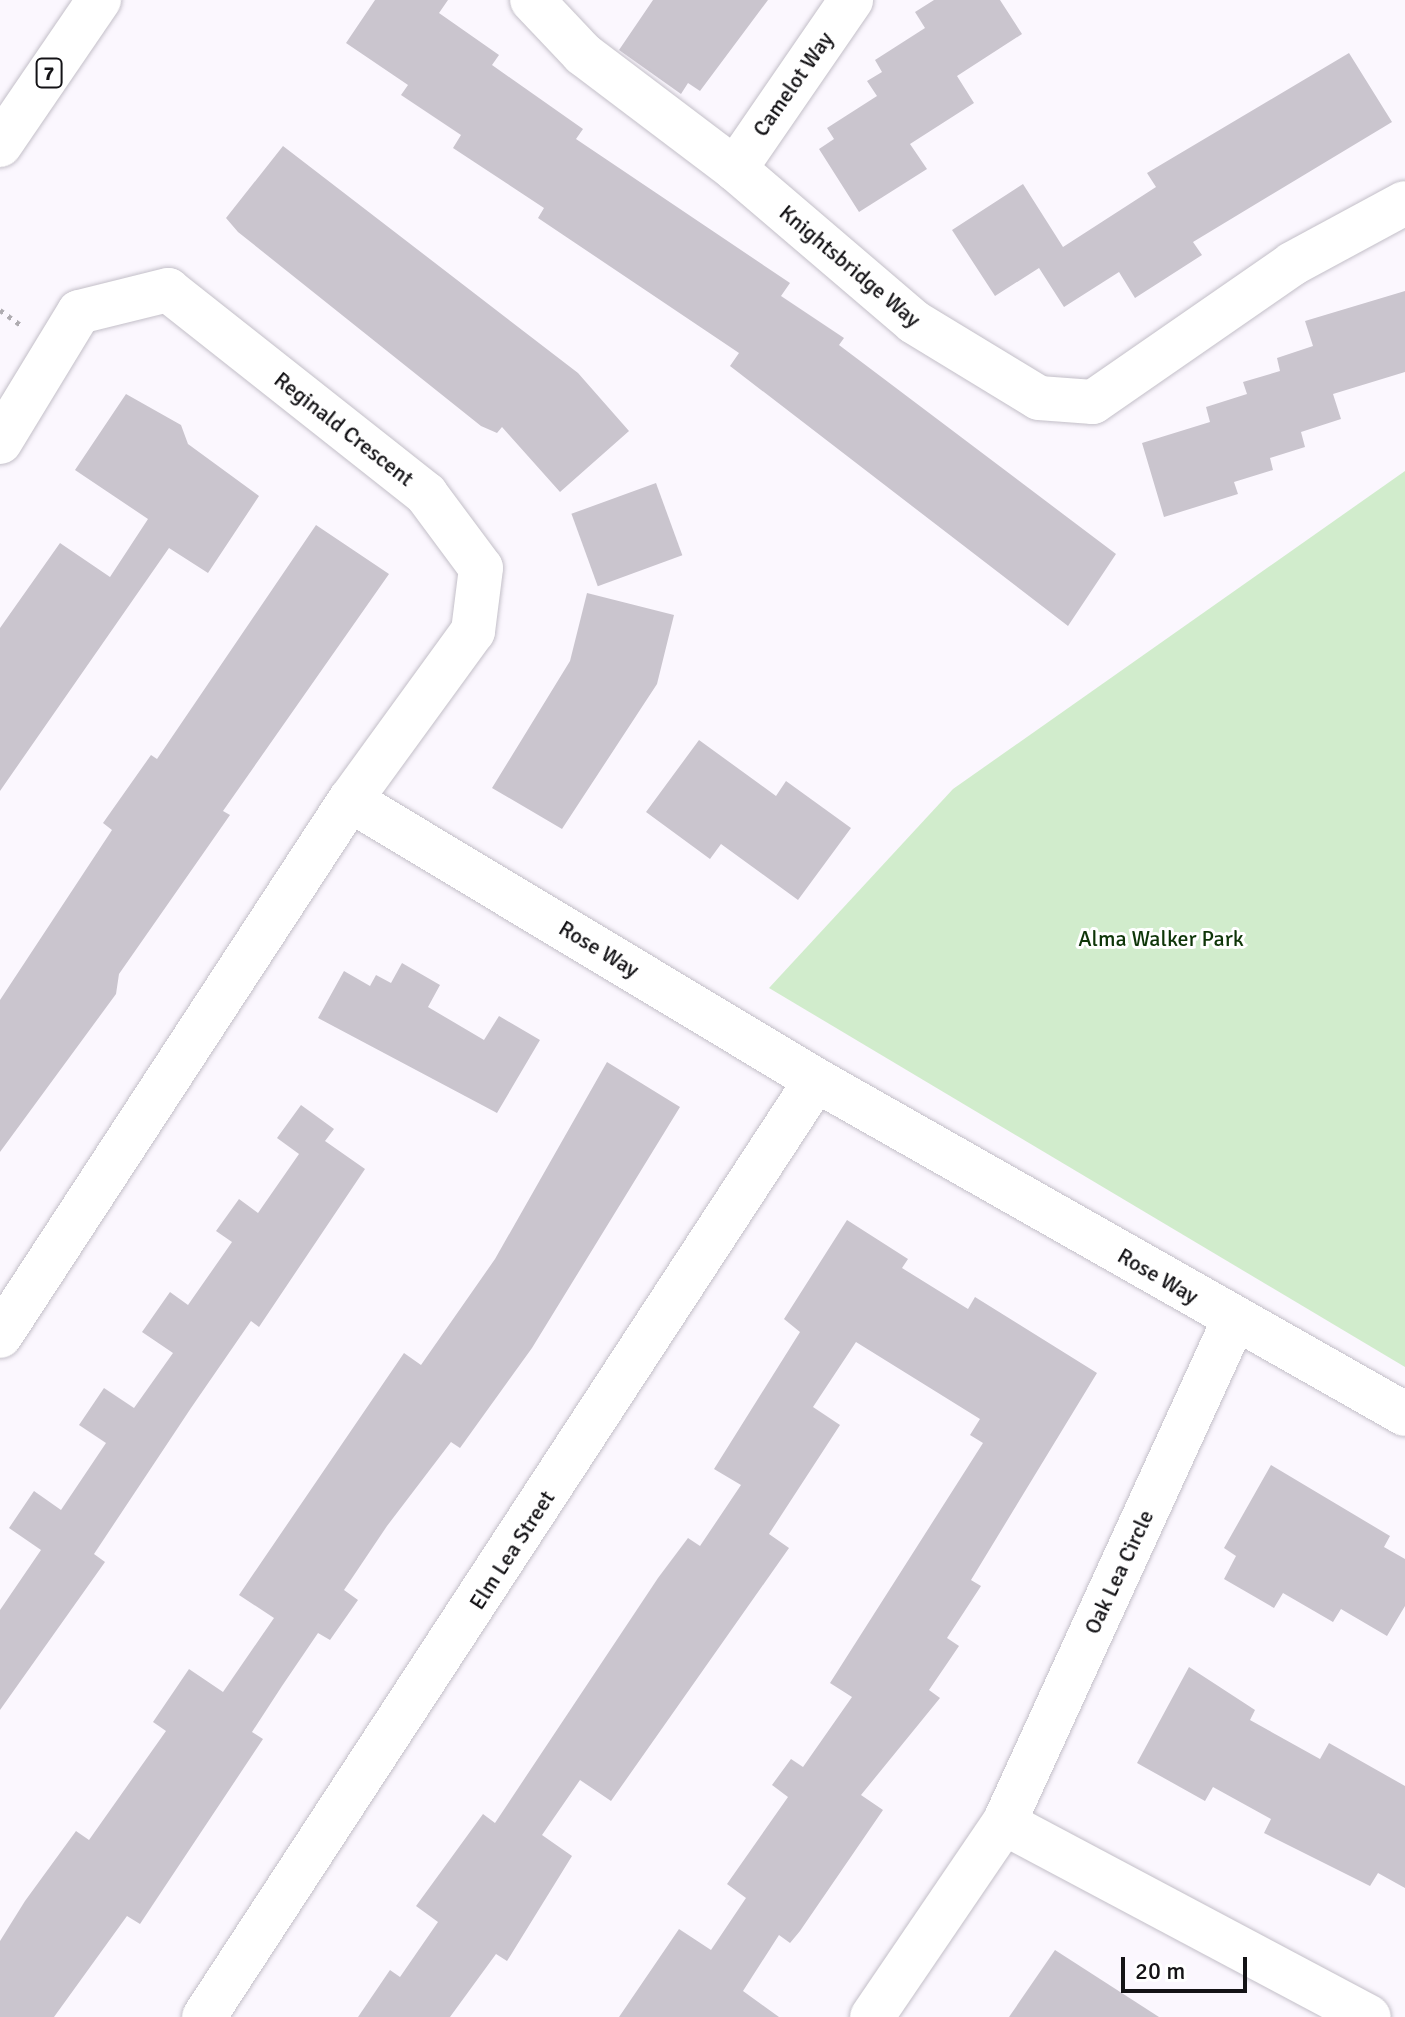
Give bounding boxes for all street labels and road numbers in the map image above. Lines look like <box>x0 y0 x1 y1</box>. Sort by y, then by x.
street label: Camelot Way <box>747 26 839 142</box>
road number: 7 <box>35 57 63 89</box>
street label: Knightsbridge Way <box>774 199 926 333</box>
street label: Reginald Crescent <box>269 366 419 492</box>
street label: Rose Way <box>554 915 644 983</box>
street label: Rose Way <box>1113 1242 1203 1310</box>
street label: Elm Lea Street <box>464 1486 560 1614</box>
street label: Oak Lea Circle <box>1079 1506 1159 1638</box>

